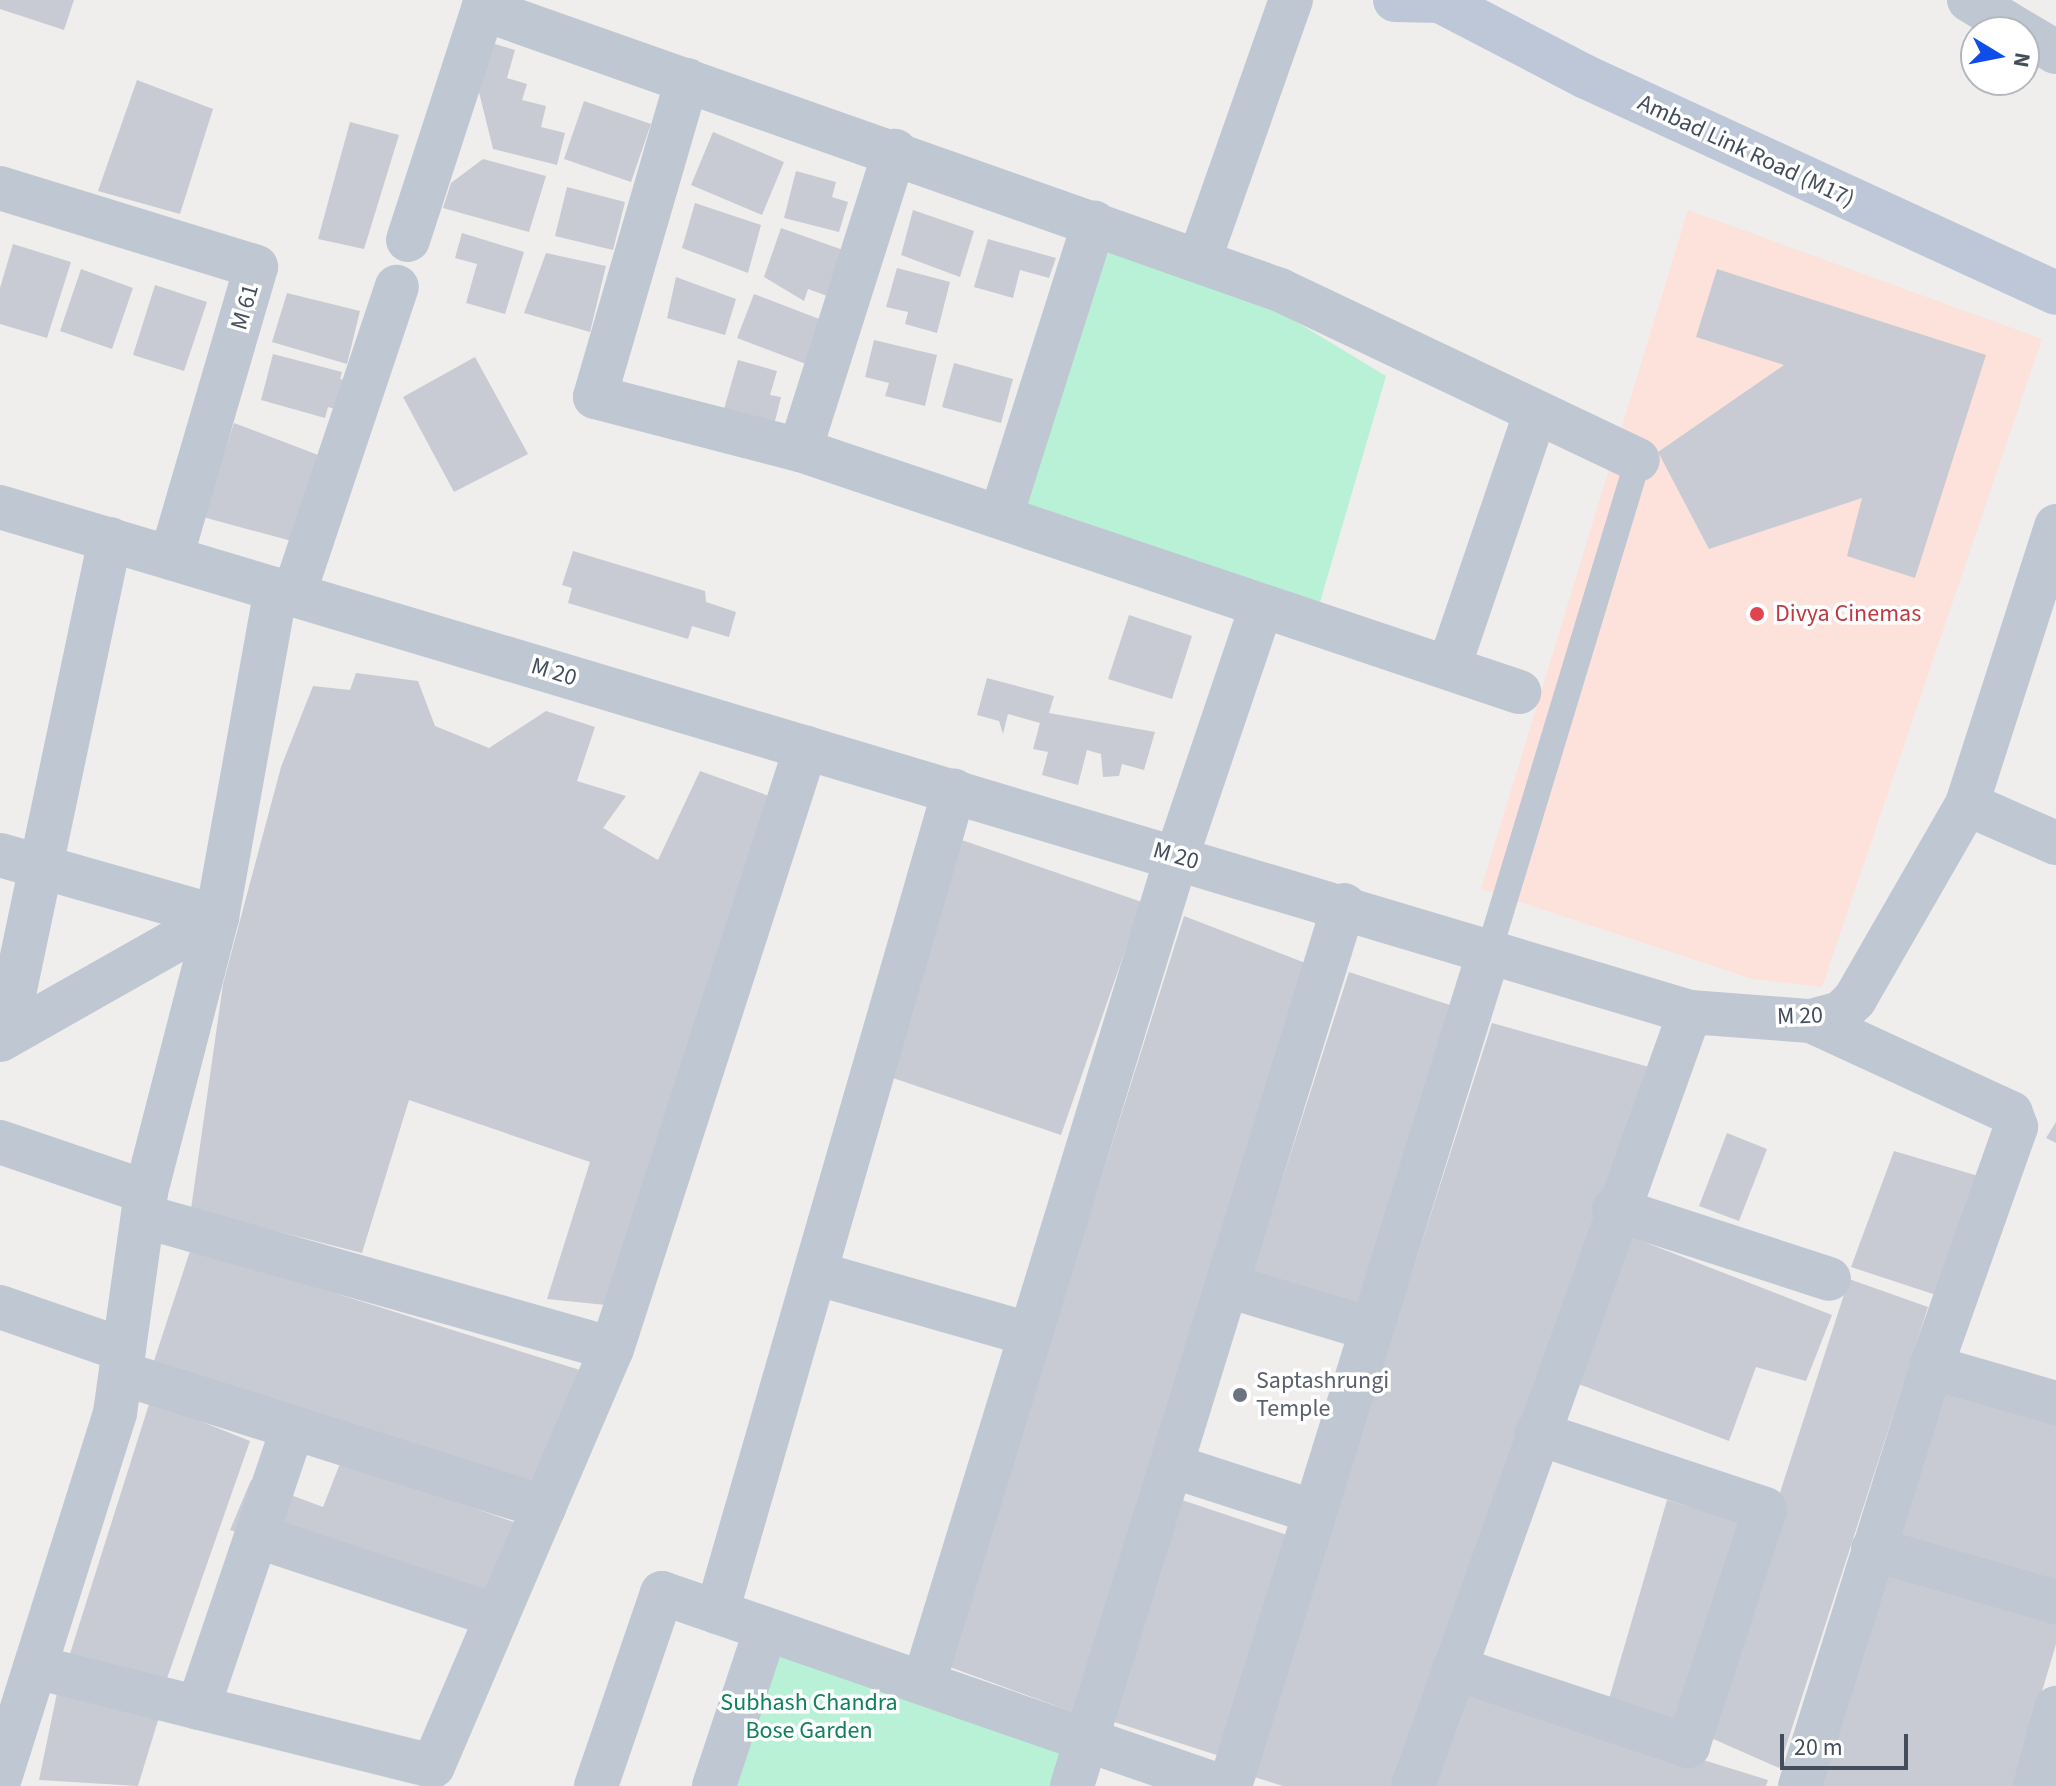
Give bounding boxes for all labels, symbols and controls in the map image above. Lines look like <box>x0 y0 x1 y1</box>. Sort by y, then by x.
north arrow <box>1960 16 2040 96</box>
text: N <box>2005 50 2039 70</box>
street label: Ambad Link Road (M17) <box>1633 88 1859 214</box>
street label: M 61 <box>225 281 265 333</box>
place label: Divya Cinemas <box>1775 600 1921 628</box>
marker: Divya Cinemas <box>1746 603 1768 625</box>
street label: M 20 <box>528 651 580 693</box>
street label: M 20 <box>1150 836 1202 876</box>
street label: M 20 <box>1776 1001 1824 1031</box>
place label: Saptashrungi Temple <box>1256 1367 1389 1423</box>
marker: Saptashrungi Temple <box>1231 1386 1249 1404</box>
park label: Subhash Chandra Bose Garden <box>720 1689 898 1745</box>
scale bar <box>1784 1718 1912 1768</box>
text: 20 m <box>1794 1730 1843 1765</box>

